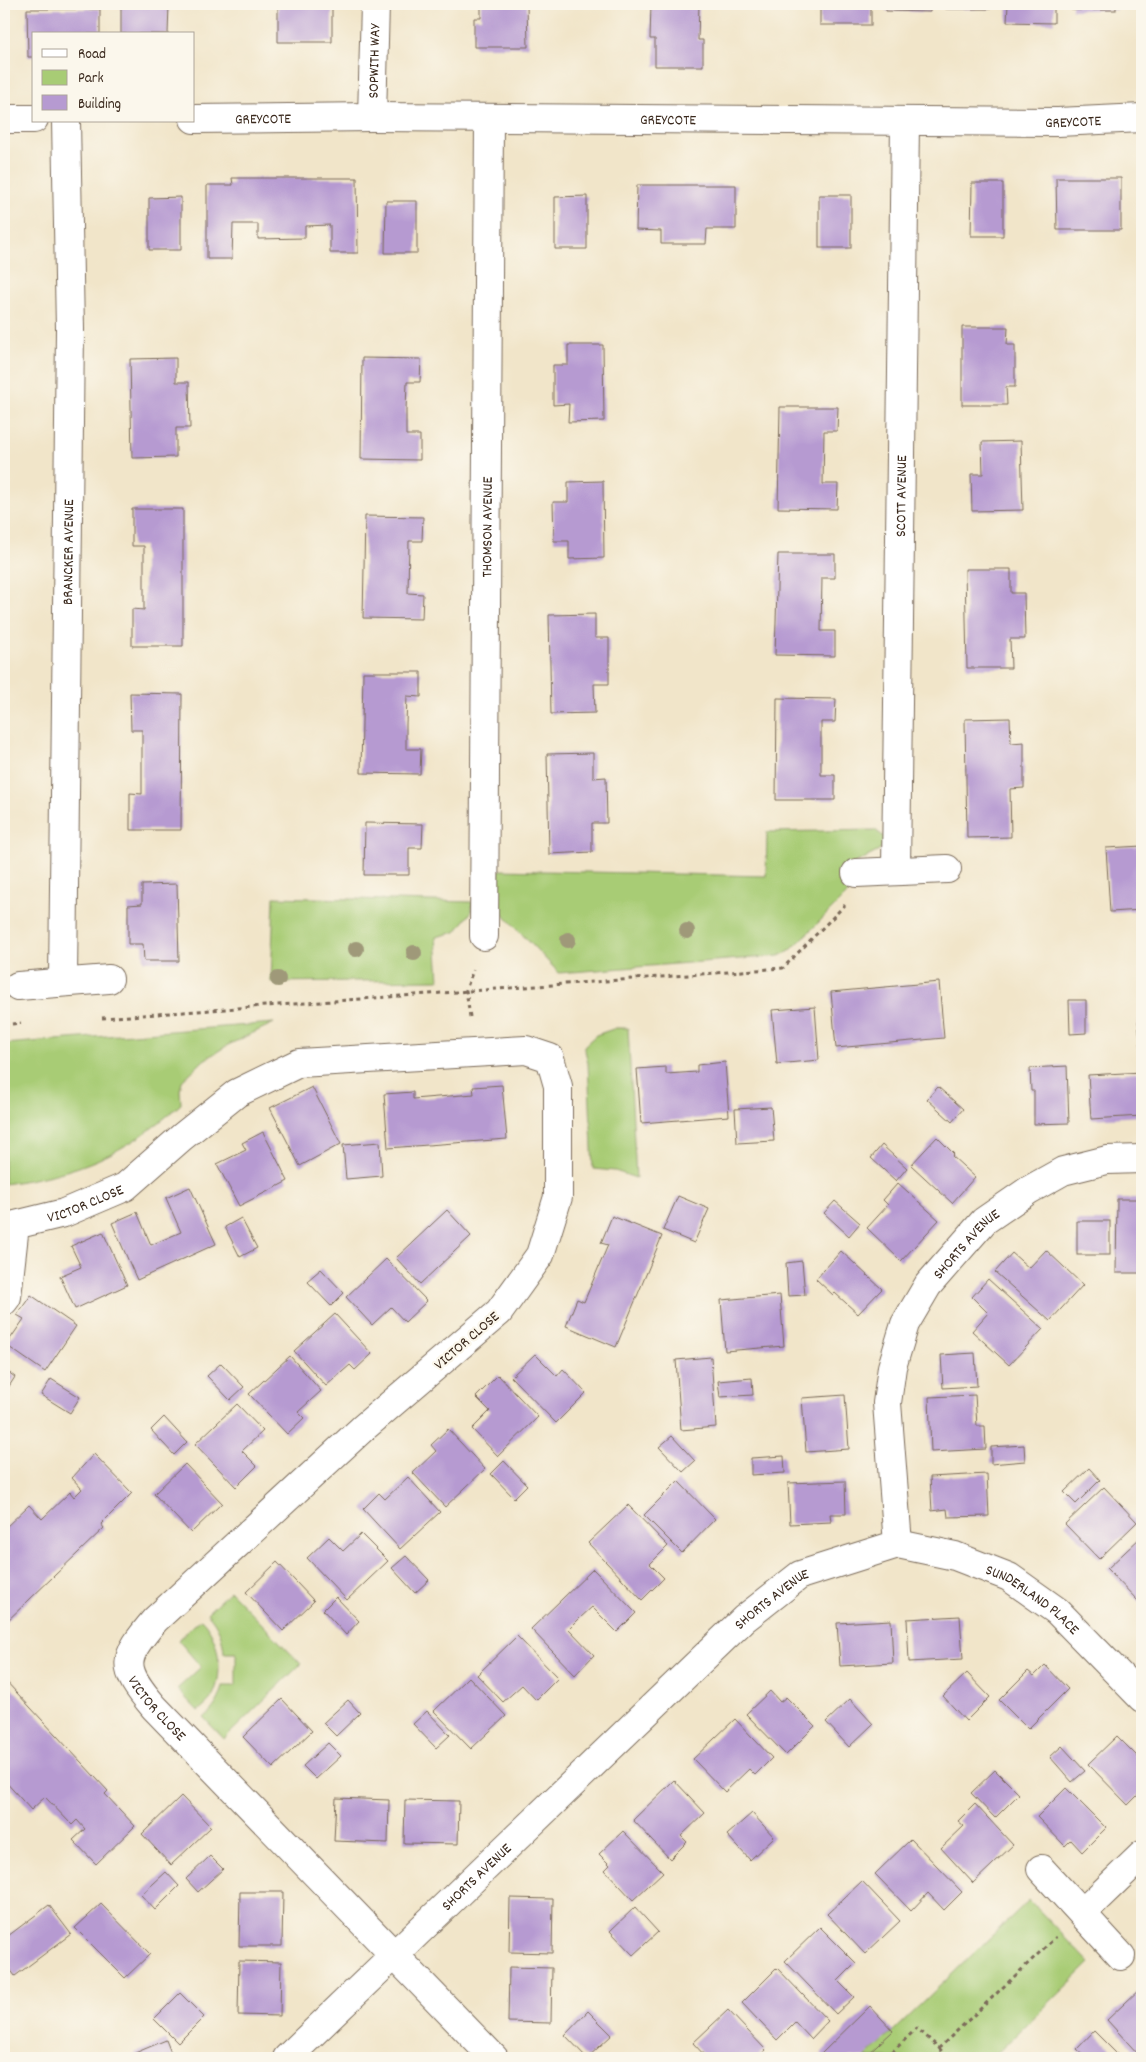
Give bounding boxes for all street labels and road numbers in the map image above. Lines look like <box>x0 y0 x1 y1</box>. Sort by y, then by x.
street label: SOPWITH WAY <box>363 23 387 99</box>
street label: GREYCOTE <box>235 109 291 132</box>
street label: GREYCOTE <box>640 110 696 132</box>
street label: GREYCOTE <box>1045 111 1102 135</box>
street label: SCOTT AVENUE <box>891 455 914 537</box>
street label: THOMSON AVENUE <box>477 476 500 578</box>
street label: BRANCKER AVENUE <box>58 499 81 605</box>
street label: VICTOR CLOSE <box>45 1180 127 1230</box>
street label: SHORTS AVENUE <box>929 1204 1005 1285</box>
street label: VICTOR CLOSE <box>430 1307 505 1376</box>
street label: SUNDERLAND PLACE <box>982 1560 1084 1641</box>
street label: SHORTS AVENUE <box>730 1564 812 1636</box>
street label: VICTOR CLOSE <box>121 1672 190 1747</box>
street label: SHORTS AVENUE <box>437 1839 518 1917</box>

